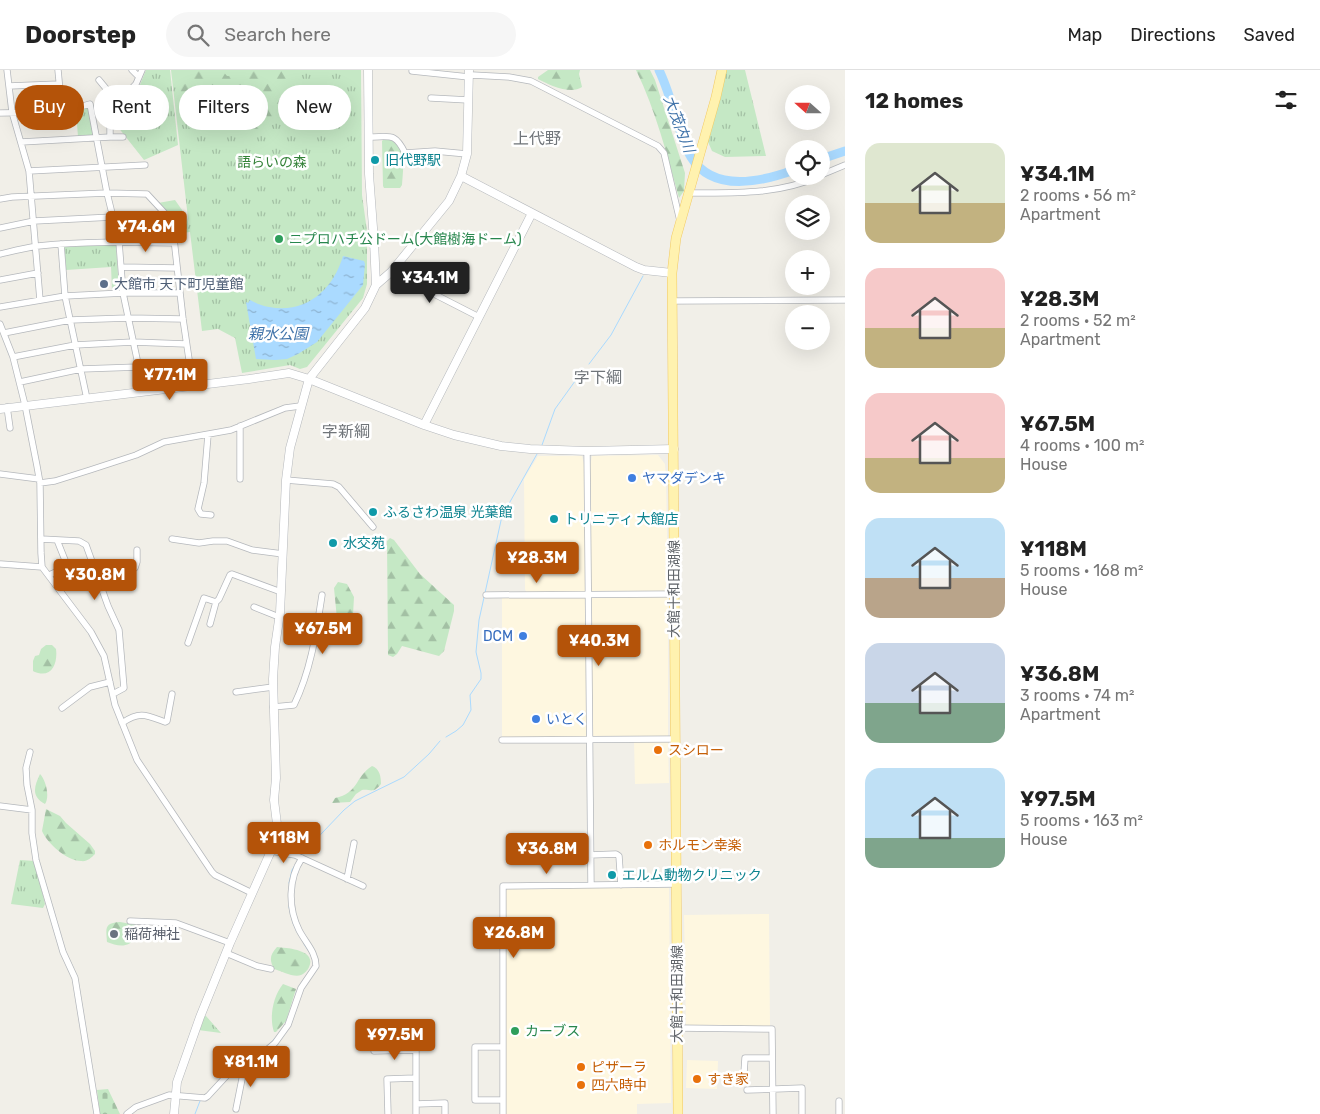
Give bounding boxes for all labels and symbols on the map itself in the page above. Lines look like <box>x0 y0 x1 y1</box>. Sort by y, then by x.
north arrow <box>785 85 830 130</box>
water label: 大茂内川 <box>660 93 699 157</box>
district label: 上代野 <box>513 129 561 148</box>
place label: 旧代野駅 <box>385 152 441 169</box>
park label: 語らいの森 <box>237 154 307 171</box>
marker: 旧代野駅 <box>369 154 381 166</box>
pin: ¥74.6M <box>105 210 187 253</box>
place label: ニプロハチ公ドーム(大館樹海ドーム) <box>289 231 522 248</box>
marker: ニプロハチ公ドーム(大館樹海ドーム) <box>273 233 285 245</box>
pin: ¥34.1M <box>389 262 471 304</box>
place label: 大館市 天下町児童館 <box>114 276 243 293</box>
marker: 大館市 天下町児童館 <box>98 278 110 290</box>
water label: 親水公園 <box>248 325 310 343</box>
pin: ¥77.1M <box>129 358 211 401</box>
district label: 字下綱 <box>574 368 622 387</box>
district label: 字新綱 <box>322 422 370 441</box>
place label: ヤマダデンキ <box>642 470 726 487</box>
marker: ヤマダデンキ <box>626 472 638 484</box>
place label: ふるさわ温泉 光葉館 <box>383 504 512 521</box>
marker: ふるさわ温泉 光葉館 <box>367 506 379 518</box>
place label: トリニティ 大館店 <box>564 511 679 528</box>
marker: トリニティ 大館店 <box>548 513 560 525</box>
place label: 水交苑 <box>343 535 385 552</box>
marker: 水交苑 <box>327 537 339 549</box>
street label: 大館十和田湖線 <box>666 540 683 638</box>
pin: ¥28.3M <box>496 542 578 584</box>
pin: ¥30.8M <box>54 558 136 601</box>
pin: ¥67.5M <box>282 612 364 655</box>
pin: ¥40.3M <box>558 624 640 667</box>
place label: DCM <box>483 628 513 645</box>
marker: DCM <box>517 630 529 642</box>
place label: いとく <box>546 711 588 728</box>
marker: いとく <box>530 713 542 725</box>
place label: スシロー <box>668 742 724 759</box>
marker: スシロー <box>652 744 664 756</box>
pin: ¥118M <box>249 822 319 864</box>
pin: ¥36.8M <box>506 832 588 875</box>
place label: ホルモン幸楽 <box>658 837 742 854</box>
marker: ホルモン幸楽 <box>642 839 654 851</box>
place label: エルム動物クリニック <box>622 867 762 884</box>
marker: エルム動物クリニック <box>606 869 618 881</box>
pin: ¥26.8M <box>473 916 555 959</box>
place label: 稲荷神社 <box>124 926 180 943</box>
marker: 稲荷神社 <box>108 928 120 940</box>
street label: 大館十和田湖線 <box>669 945 686 1043</box>
pin: ¥97.5M <box>354 1018 436 1061</box>
place label: カーブス <box>525 1023 580 1040</box>
marker: カーブス <box>509 1025 521 1037</box>
pin: ¥81.1M <box>210 1046 292 1088</box>
place label: ピザーラ <box>591 1059 647 1076</box>
marker: ピザーラ <box>575 1061 587 1073</box>
place label: すき家 <box>707 1071 749 1088</box>
marker: すき家 <box>691 1073 703 1085</box>
place label: 四六時中 <box>591 1077 647 1094</box>
marker: 四六時中 <box>575 1079 587 1091</box>

